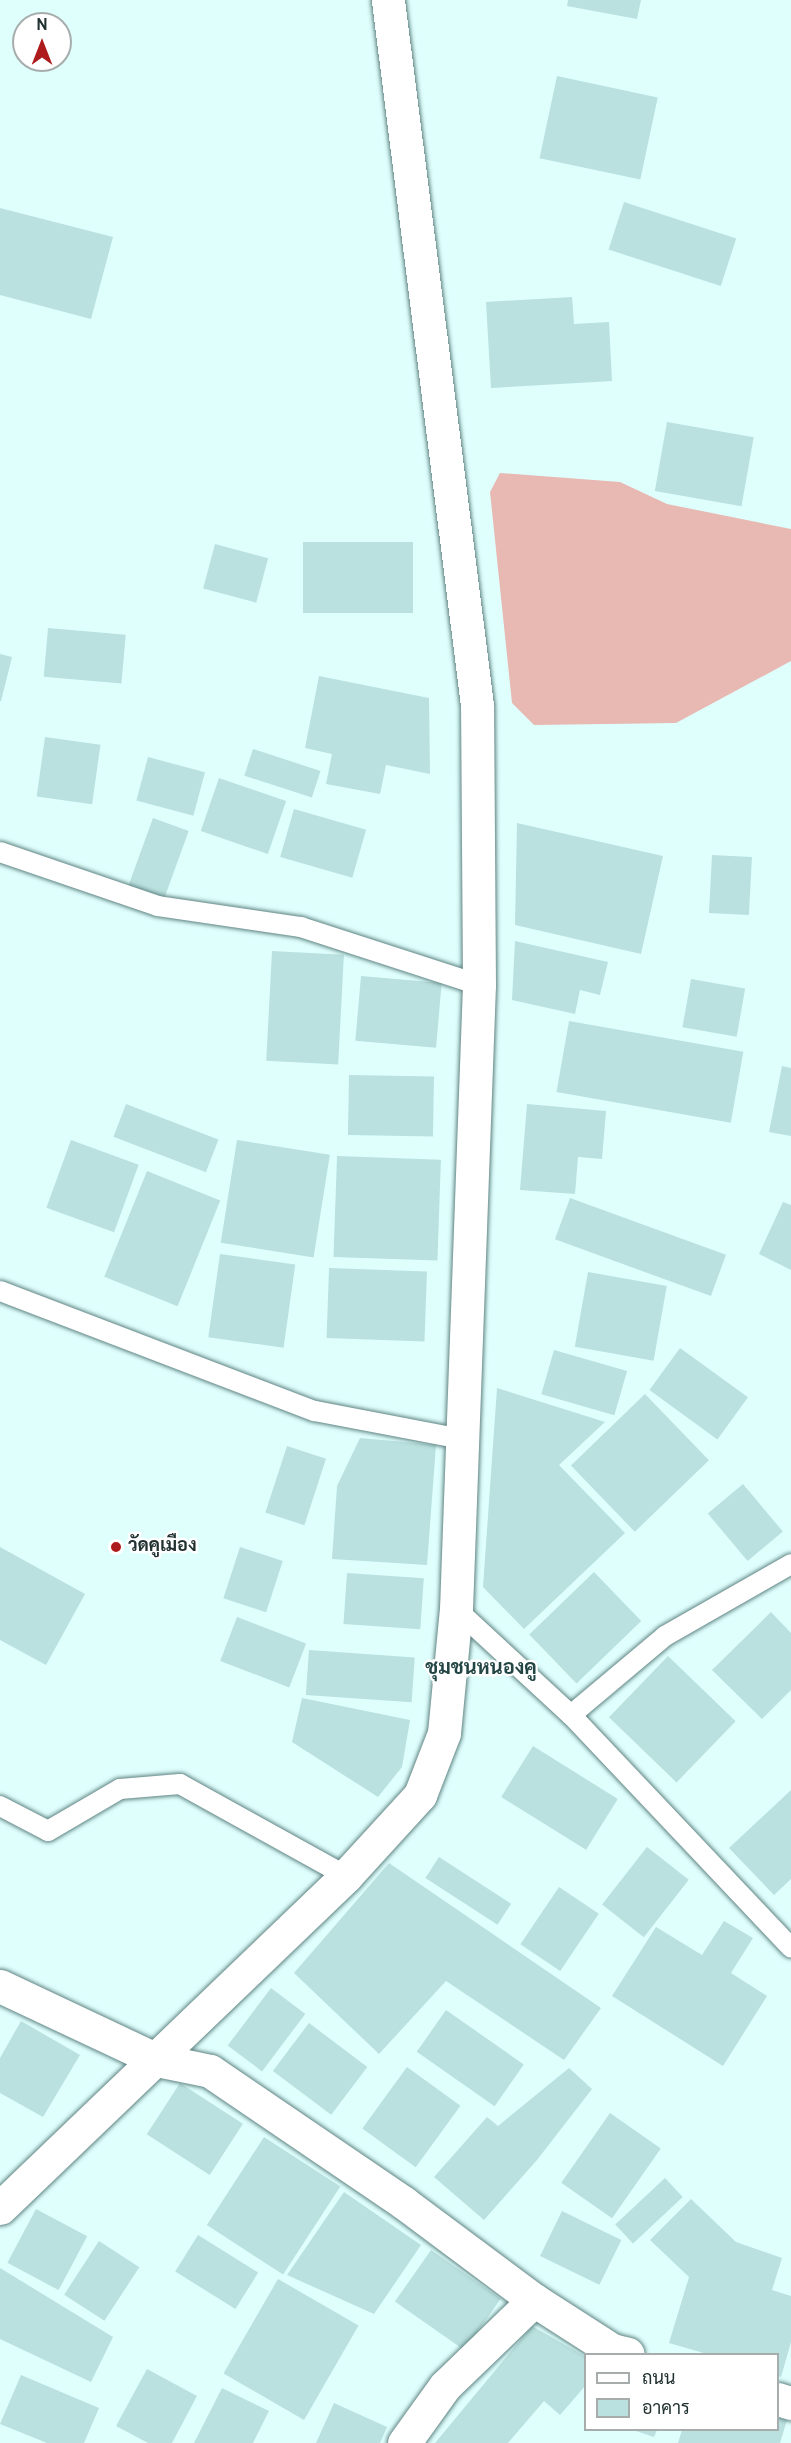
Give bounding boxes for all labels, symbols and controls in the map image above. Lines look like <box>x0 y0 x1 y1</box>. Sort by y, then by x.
north arrow <box>12 12 72 72</box>
text: N <box>36 16 48 36</box>
place label: วัดคูเมือง <box>128 1536 197 1558</box>
marker: วัดคูเมือง <box>109 1540 123 1554</box>
district label: ชุมชนหนองคู <box>425 1657 537 1681</box>
legend <box>584 2353 779 2431</box>
text: ถนน <box>642 2368 675 2391</box>
text: อาคาร <box>642 2398 690 2421</box>

